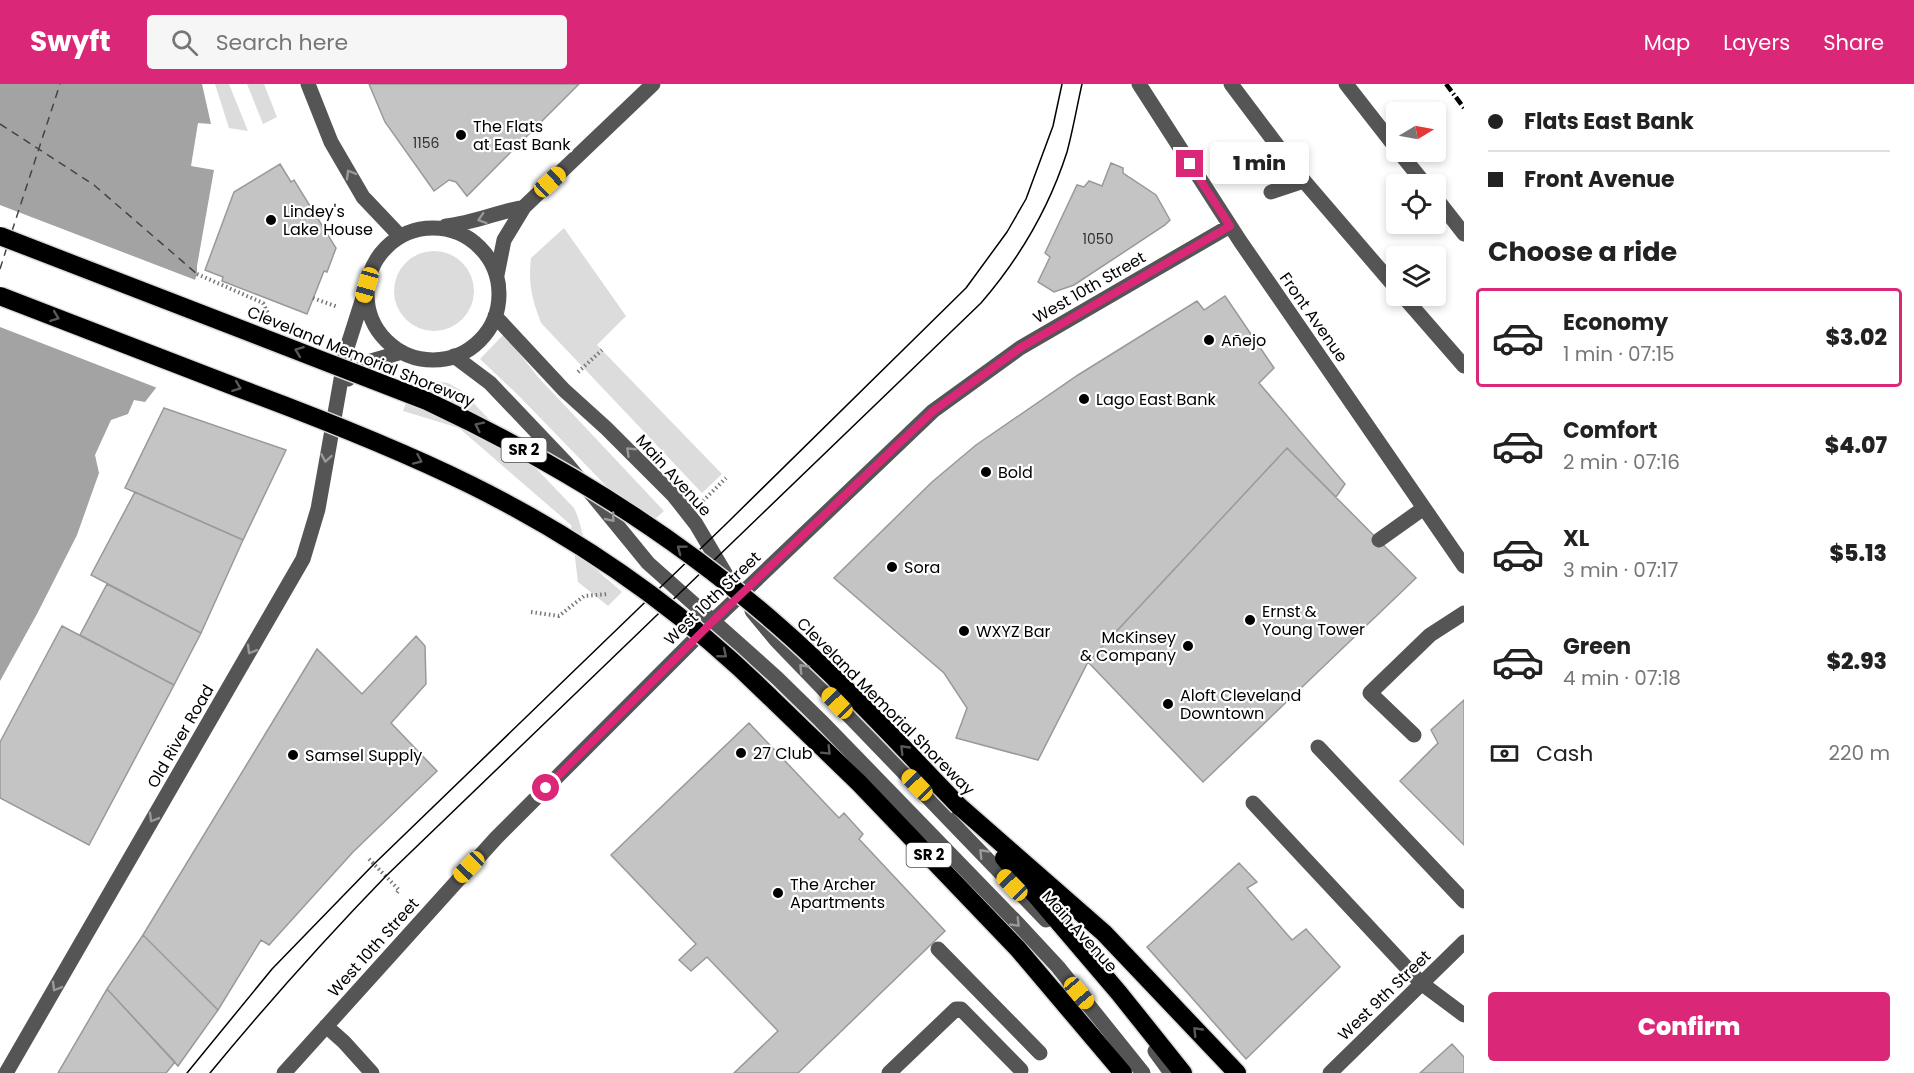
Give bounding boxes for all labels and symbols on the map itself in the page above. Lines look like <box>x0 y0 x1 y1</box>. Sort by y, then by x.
north arrow <box>1386 102 1446 162</box>
place label: The Flats at East Bank <box>473 115 571 156</box>
marker: The Flats at East Bank <box>454 128 468 142</box>
house number: 1156 <box>413 133 439 153</box>
callout: 1 min <box>1211 143 1310 185</box>
route end <box>1176 150 1203 177</box>
car <box>531 163 569 201</box>
one-way arrow <box>346 170 357 181</box>
place label: Lindey's Lake House <box>283 200 373 241</box>
one-way arrow <box>477 212 488 225</box>
marker: Lindey's Lake House <box>264 213 278 227</box>
house number: 1050 <box>1083 229 1113 249</box>
street label: West 10th Street <box>1029 246 1150 329</box>
car <box>353 265 381 305</box>
street label: Front Avenue <box>1274 268 1353 367</box>
street label: Cleveland Memorial Shoreway <box>244 300 478 413</box>
one-way arrow <box>48 310 59 322</box>
place label: Añejo <box>1221 329 1266 352</box>
marker: Añejo <box>1202 333 1216 347</box>
one-way arrow <box>295 345 305 358</box>
one-way arrow <box>230 380 241 392</box>
place label: Lago East Bank <box>1096 388 1216 411</box>
marker: Lago East Bank <box>1077 392 1091 406</box>
one-way arrow <box>475 421 486 433</box>
street label: Main Avenue <box>631 429 717 521</box>
road number: SR 2 <box>502 438 546 462</box>
one-way arrow <box>626 447 636 458</box>
one-way arrow <box>320 452 333 462</box>
one-way arrow <box>411 452 422 464</box>
place label: Bold <box>998 461 1033 484</box>
marker: Bold <box>979 465 993 479</box>
one-way arrow <box>603 512 614 523</box>
one-way arrow <box>677 545 688 556</box>
street label: West 10th Street <box>659 546 766 651</box>
place label: Sora <box>904 556 940 579</box>
marker: Sora <box>885 560 899 574</box>
place label: Ernst & Young Tower <box>1262 600 1365 641</box>
street label: Cleveland Memorial Shoreway <box>792 612 980 800</box>
marker: Ernst & Young Tower <box>1243 613 1257 627</box>
place label: WXYZ Bar <box>976 620 1050 643</box>
marker: WXYZ Bar <box>957 624 971 638</box>
place label: McKinsey & Company <box>1080 626 1176 667</box>
marker: McKinsey & Company <box>1181 639 1195 653</box>
one-way arrow <box>247 643 258 654</box>
one-way arrow <box>716 646 727 657</box>
one-way arrow <box>799 664 810 675</box>
street label: Old River Road <box>141 680 219 792</box>
car <box>818 684 856 722</box>
place label: Aloft Cleveland Downtown <box>1180 684 1301 725</box>
marker: Aloft Cleveland Downtown <box>1161 697 1175 711</box>
place label: 27 Club <box>753 742 813 765</box>
one-way arrow <box>820 743 831 754</box>
place label: Samsel Supply <box>305 744 422 767</box>
marker: 27 Club <box>734 746 748 760</box>
one-way arrow <box>900 746 911 756</box>
marker: Samsel Supply <box>286 748 300 762</box>
car <box>898 766 936 804</box>
route start <box>532 774 559 801</box>
one-way arrow <box>149 812 160 822</box>
road number: SR 2 <box>906 843 952 867</box>
car <box>450 848 488 886</box>
one-way arrow <box>979 850 990 861</box>
car <box>993 866 1031 904</box>
place label: The Archer Apartments <box>790 873 885 914</box>
street label: Main Avenue <box>1037 885 1123 977</box>
marker: The Archer Apartments <box>771 886 785 900</box>
street label: West 10th Street <box>323 893 424 1002</box>
one-way arrow <box>1009 916 1020 926</box>
street label: West 9th Street <box>1333 945 1436 1046</box>
car <box>1061 973 1097 1013</box>
one-way arrow <box>51 981 63 991</box>
one-way arrow <box>1193 1027 1204 1038</box>

